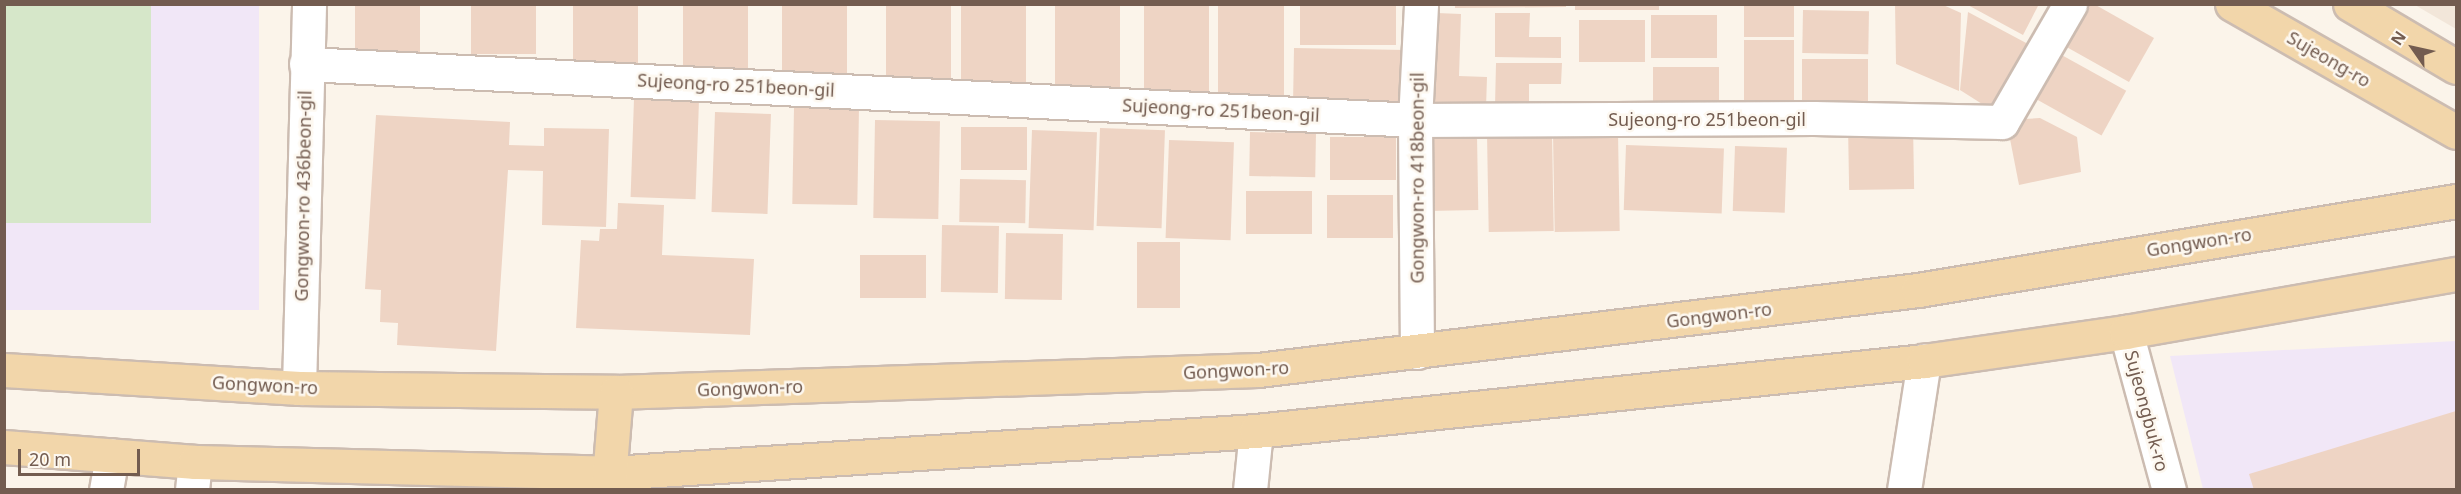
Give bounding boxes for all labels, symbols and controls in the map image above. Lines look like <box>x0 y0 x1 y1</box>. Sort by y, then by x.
north arrow <box>2383 18 2443 78</box>
street label: Sujeong-ro <box>2283 26 2375 92</box>
text: N <box>2385 26 2411 49</box>
street label: Sujeong-ro 251beon-gil <box>637 69 835 101</box>
street label: Gongwon-ro 418beon-gil <box>1406 72 1428 284</box>
street label: Gongwon-ro 436beon-gil <box>290 90 316 302</box>
street label: Sujeong-ro 251beon-gil <box>1122 94 1320 126</box>
street label: Sujeong-ro 251beon-gil <box>1608 108 1806 130</box>
street label: Gongwon-ro <box>2145 223 2253 261</box>
street label: Gongwon-ro <box>1665 298 1773 332</box>
street label: Sujeongbuk-ro <box>2120 348 2174 474</box>
street label: Gongwon-ro <box>1182 356 1290 384</box>
street label: Gongwon-ro <box>211 371 319 399</box>
street label: Gongwon-ro <box>697 375 803 401</box>
scale bar <box>21 437 142 475</box>
text: 20 m <box>29 447 71 471</box>

